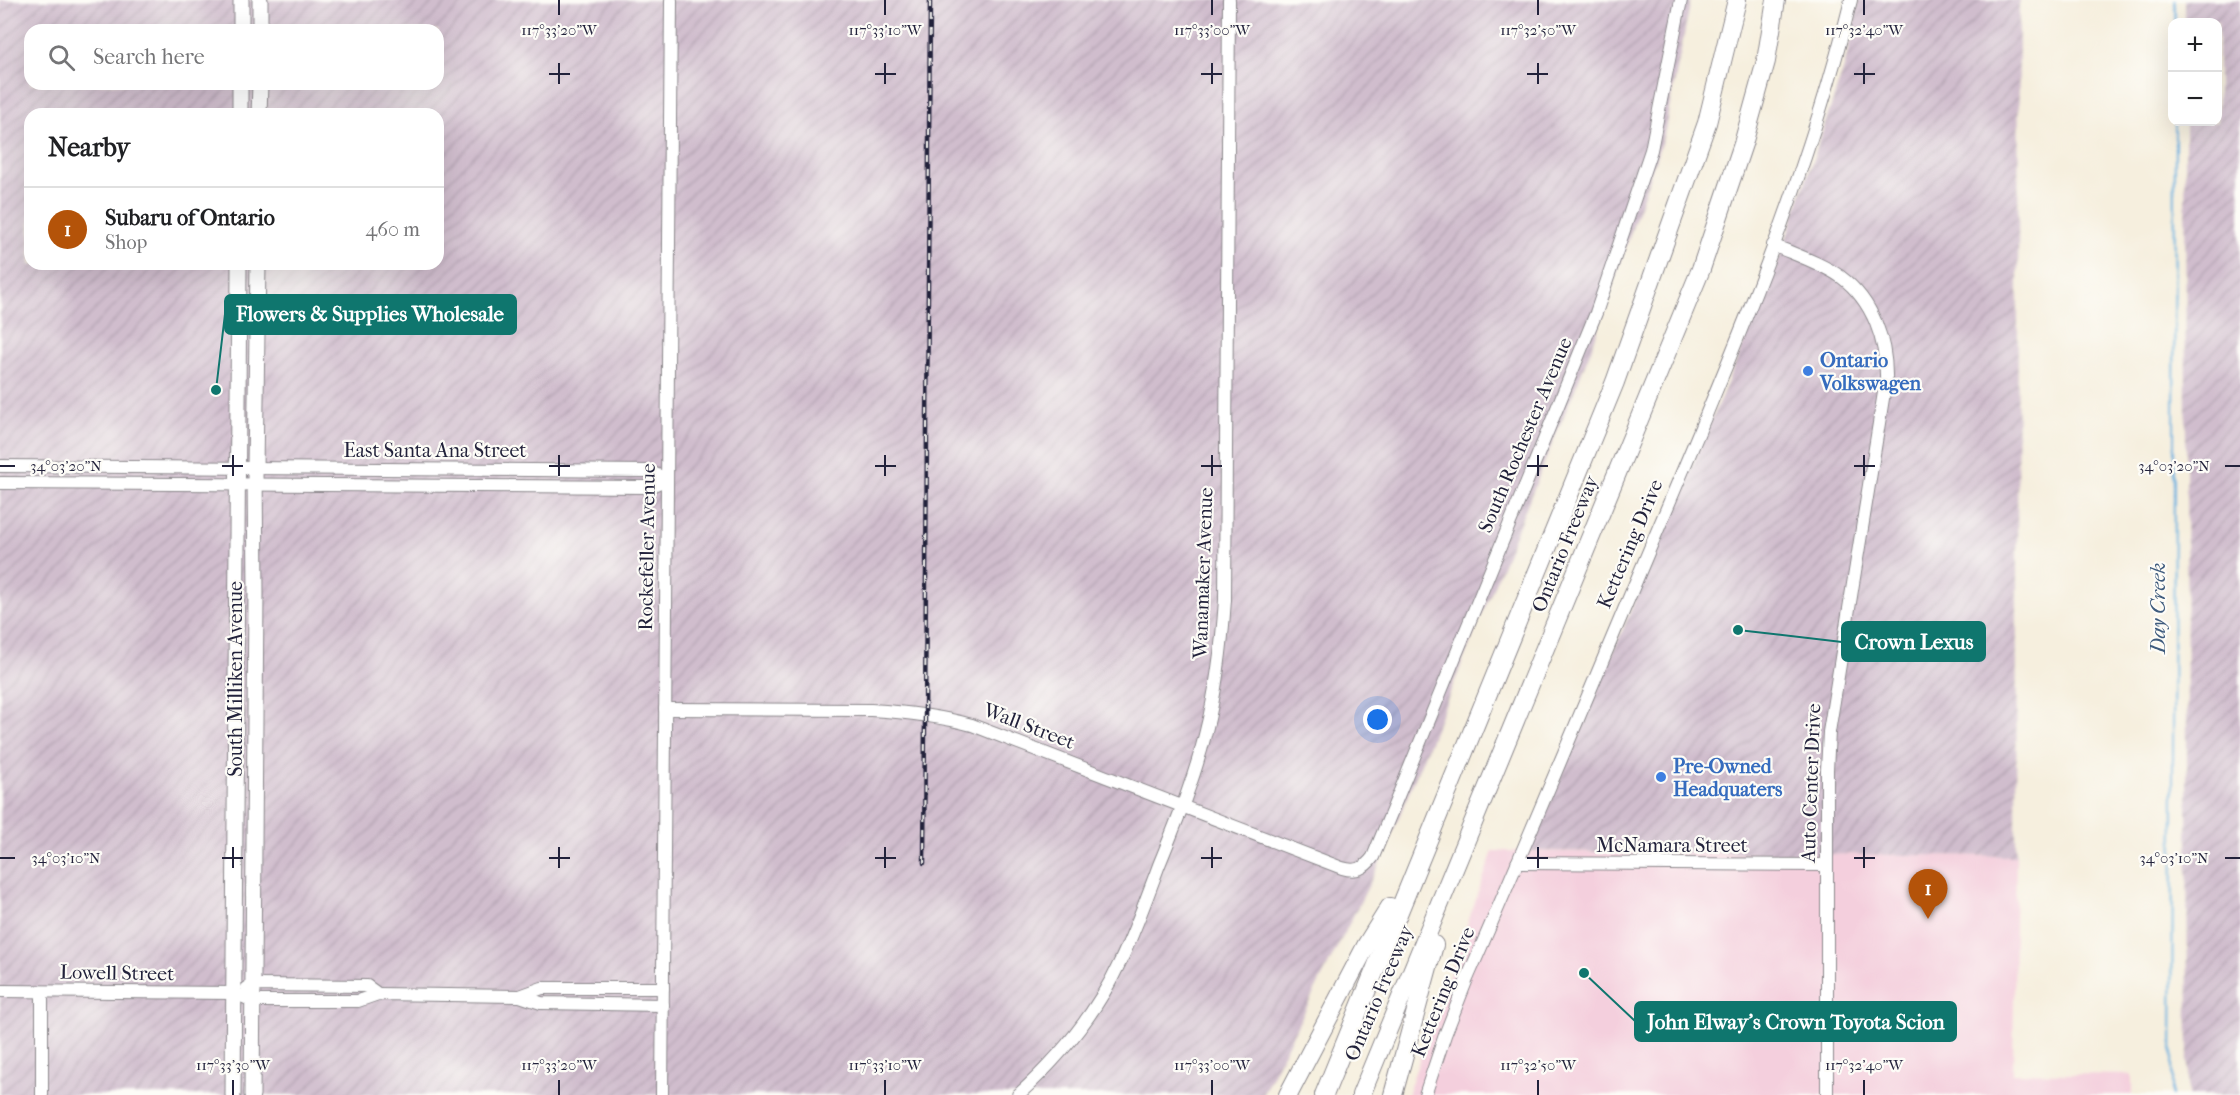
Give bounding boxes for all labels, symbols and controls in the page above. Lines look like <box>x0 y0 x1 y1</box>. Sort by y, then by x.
map controls <box>2168 18 2222 126</box>
button: + <box>2168 18 2222 72</box>
text: 117°33'20"W <box>521 21 598 39</box>
text: 117°33'10"W <box>848 21 923 39</box>
text: 117°33'00"W <box>1174 21 1251 39</box>
text: 117°32'50"W <box>1500 21 1577 39</box>
text: 117°32'40"W <box>1825 21 1904 39</box>
search box <box>24 24 444 90</box>
icon: search <box>45 41 78 74</box>
text: Search here <box>93 44 205 70</box>
button: − <box>2168 72 2222 126</box>
text: Nearby <box>48 132 130 163</box>
text: Subaru of Ontario <box>105 205 275 231</box>
text: 1 <box>64 218 71 241</box>
text: 460 m <box>365 218 420 241</box>
text: Shop <box>105 231 147 254</box>
callout: Flowers & Supplies Wholesale <box>225 295 516 334</box>
text: Flowers & Supplies Wholesale <box>235 302 505 326</box>
street label: South Rochester Avenue <box>1473 334 1577 536</box>
place label: Ontario Volkswagen <box>1819 349 1921 395</box>
marker: Ontario Volkswagen <box>1801 364 1815 378</box>
street label: East Santa Ana Street <box>344 439 526 462</box>
text: 34°03'20"N <box>30 457 102 475</box>
text: 34°03'20"N <box>2138 457 2210 475</box>
street label: Rockefeller Avenue <box>634 463 660 631</box>
street label: Ontario Freeway <box>1527 471 1603 616</box>
street label: Kettering Drive <box>1592 476 1668 612</box>
street label: Wanamaker Avenue <box>1188 487 1217 660</box>
water label: Day Creek <box>2146 562 2170 656</box>
street label: South Milliken Avenue <box>224 581 247 777</box>
callout: Crown Lexus <box>1842 622 1985 661</box>
text: Crown Lexus <box>1854 630 1974 654</box>
street label: Wall Street <box>979 698 1078 754</box>
street label: Auto Center Drive <box>1797 703 1825 864</box>
your location <box>1363 705 1392 734</box>
place label: Pre-Owned Headquaters <box>1673 755 1783 801</box>
marker: Pre-Owned Headquaters <box>1654 770 1668 784</box>
street label: McNamara Street <box>1596 834 1748 857</box>
text: 34°03'10"N <box>32 849 101 867</box>
text: 34°03'10"N <box>2140 849 2209 867</box>
pin: 1 <box>1908 870 1948 919</box>
street label: Ontario Freeway <box>1340 920 1419 1064</box>
street label: Kettering Drive <box>1406 924 1480 1060</box>
street label: Lowell Street <box>60 961 174 985</box>
callout: John Elway's Crown Toyota Scion <box>1635 1002 1956 1041</box>
text: John Elway's Crown Toyota Scion <box>1645 1010 1945 1034</box>
text: 117°33'30"W <box>196 1056 271 1074</box>
text: 117°33'20"W <box>521 1056 598 1074</box>
text: 117°33'10"W <box>848 1056 923 1074</box>
text: 117°33'00"W <box>1174 1056 1251 1074</box>
text: 117°32'50"W <box>1500 1056 1577 1074</box>
text: 117°32'40"W <box>1825 1056 1904 1074</box>

